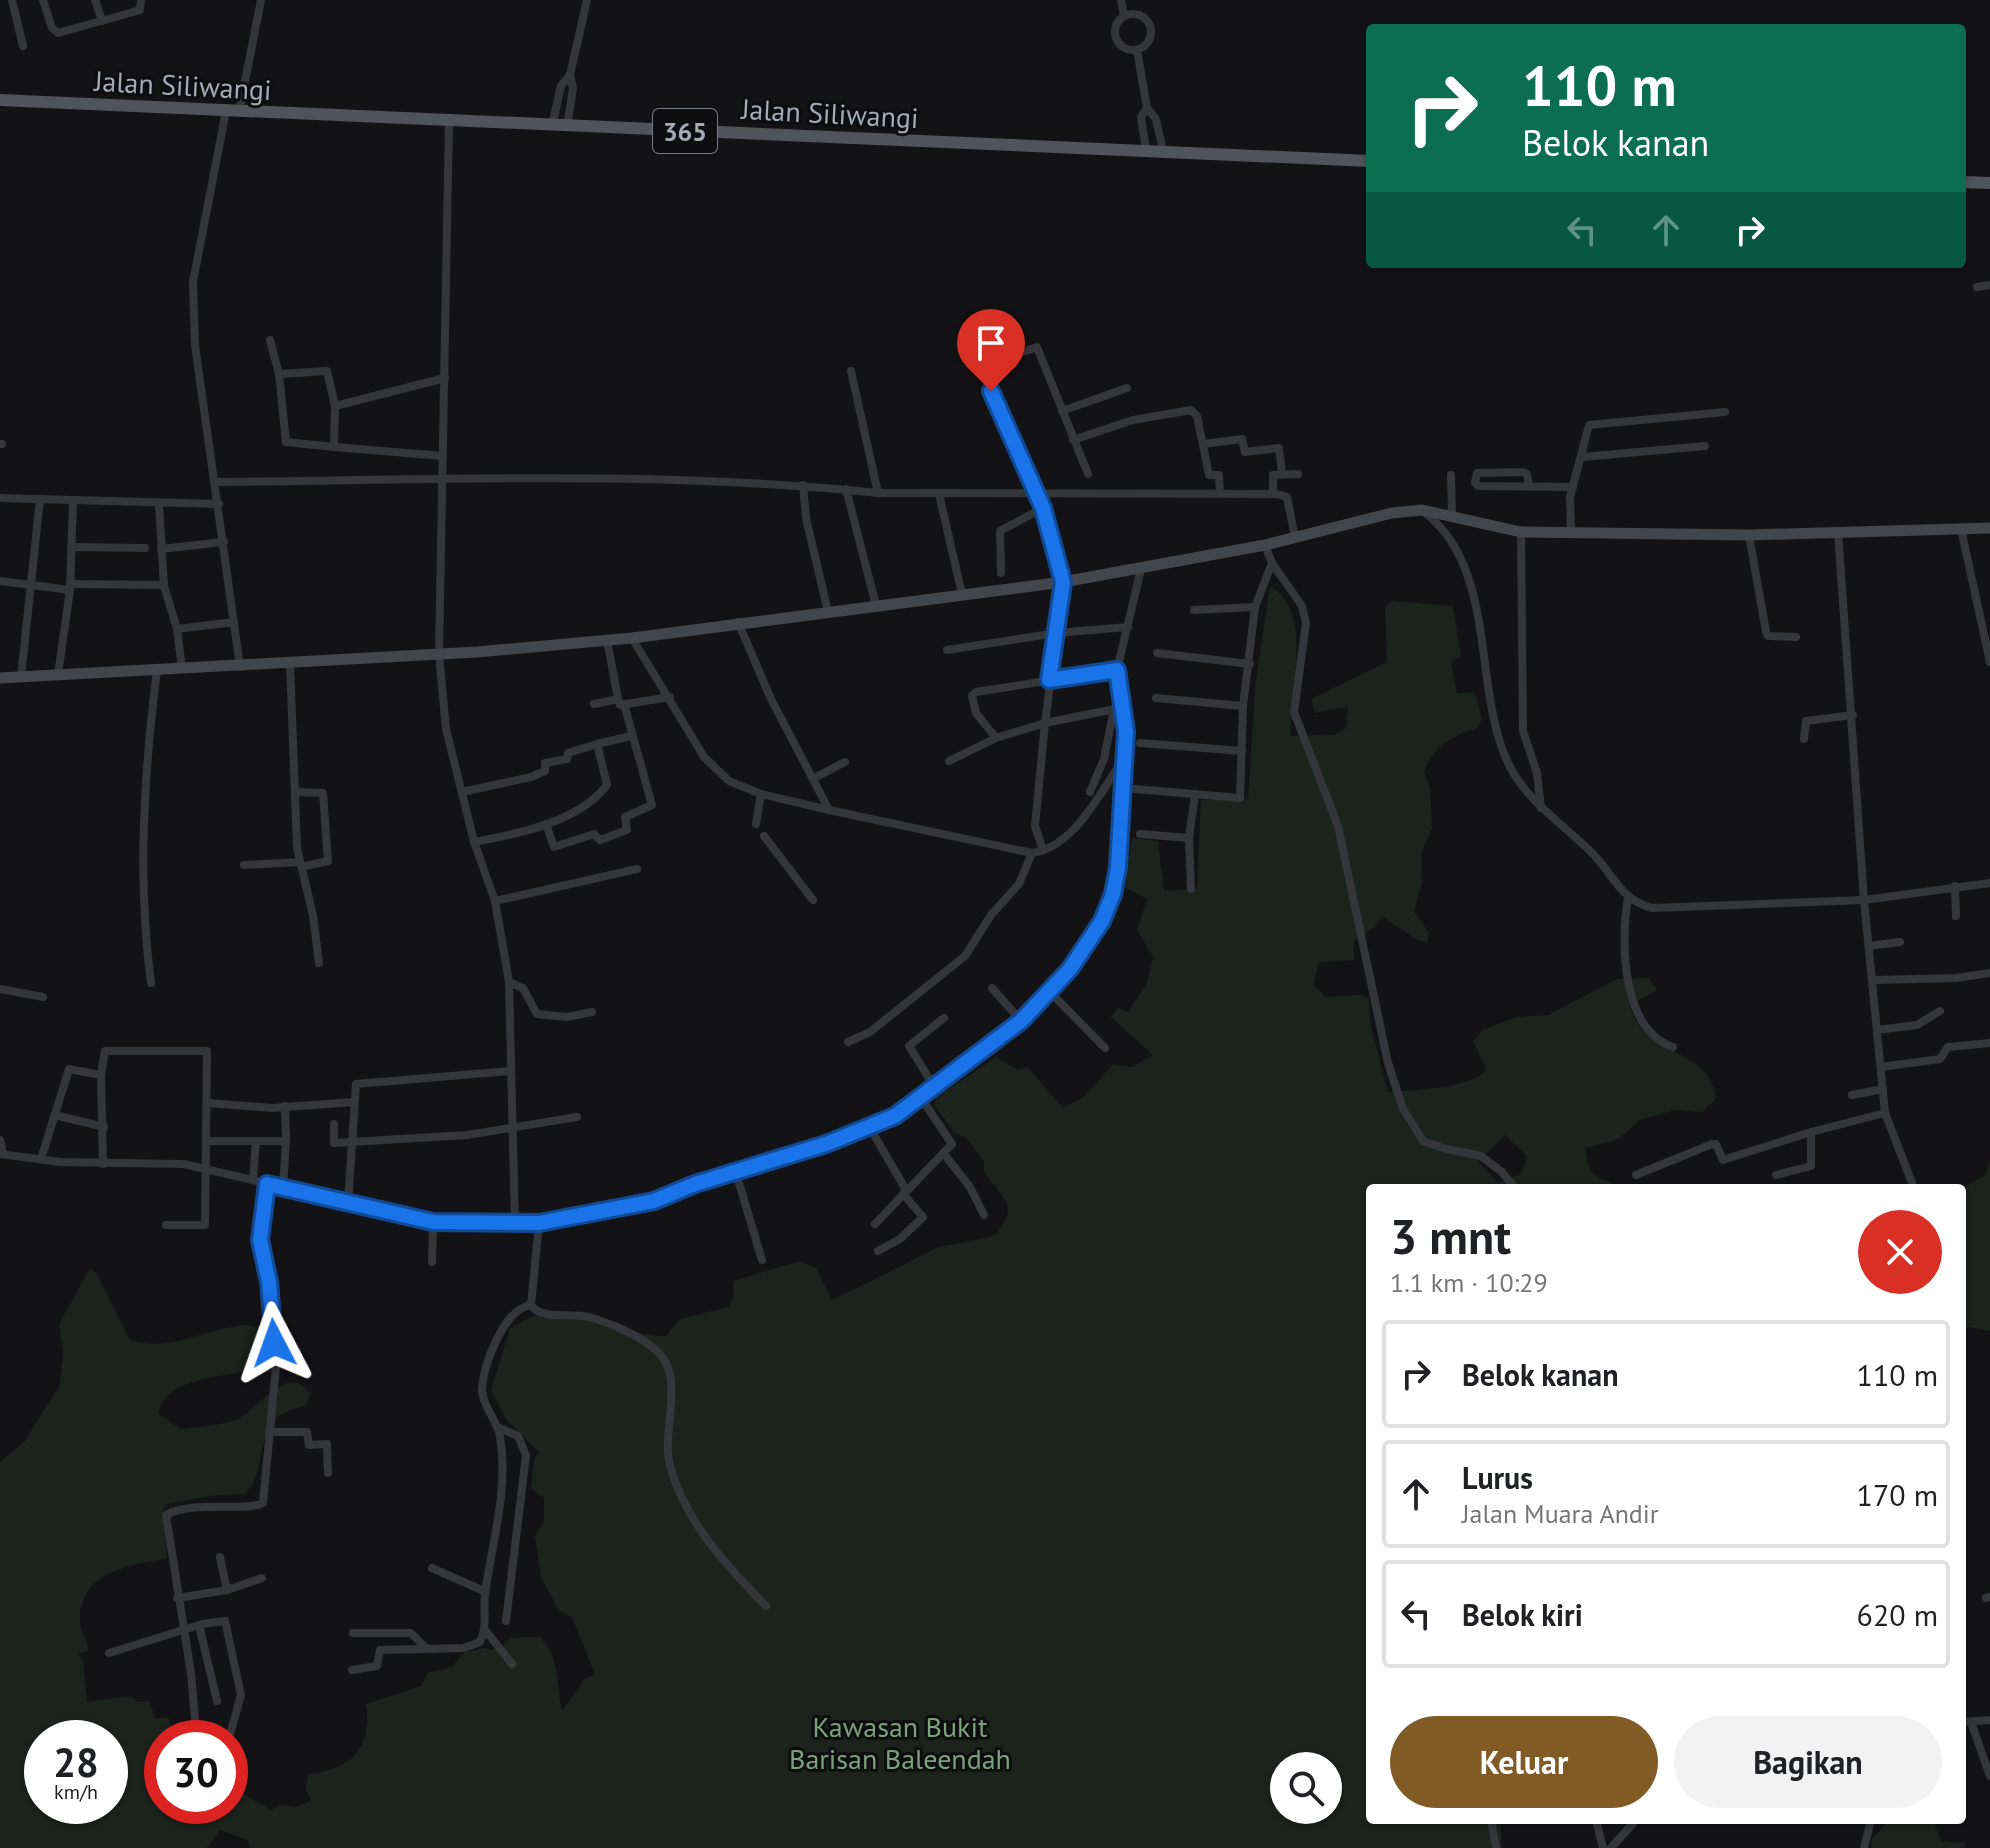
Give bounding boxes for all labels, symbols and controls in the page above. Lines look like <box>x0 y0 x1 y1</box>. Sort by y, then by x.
text: 110 m <box>1522 49 1677 121</box>
icon: right <box>1390 56 1494 160</box>
street label: Jalan Siliwangi <box>93 62 272 108</box>
street label: Jalan Siliwangi <box>740 90 919 136</box>
road number: 365 <box>653 109 717 153</box>
text: Belok kanan <box>1522 119 1709 166</box>
icon: left <box>1560 208 1604 252</box>
icon: ahead <box>1644 208 1688 252</box>
icon: right <box>1728 208 1772 252</box>
pin <box>957 309 1025 391</box>
icon: arrive <box>969 321 1013 365</box>
text: 3 mnt <box>1390 1205 1511 1267</box>
button: close <box>1858 1210 1942 1294</box>
text: 1.1 km · 10:29 <box>1390 1266 1548 1299</box>
position arrow <box>232 1301 316 1385</box>
icon: right <box>1394 1352 1438 1396</box>
text: Belok kanan <box>1462 1355 1619 1394</box>
text: 110 m <box>1857 1355 1938 1394</box>
text: Lurus <box>1462 1458 1533 1497</box>
icon: ahead <box>1394 1472 1438 1516</box>
text: 170 m <box>1857 1475 1938 1514</box>
text: Jalan Muara Andir <box>1462 1497 1659 1530</box>
icon: left <box>1394 1592 1438 1636</box>
text: Belok kiri <box>1462 1595 1583 1634</box>
text: 620 m <box>1857 1595 1938 1634</box>
park label: Kawasan Bukit Barisan Baleendah <box>789 1708 1011 1777</box>
button: Keluar <box>1390 1716 1658 1808</box>
button: Bagikan <box>1674 1716 1942 1808</box>
speed limit sign: 30 <box>144 1720 248 1824</box>
text: 28 <box>53 1736 99 1788</box>
map controls <box>1270 1752 1342 1824</box>
button: search <box>1270 1752 1342 1824</box>
text: km/h <box>54 1779 98 1805</box>

